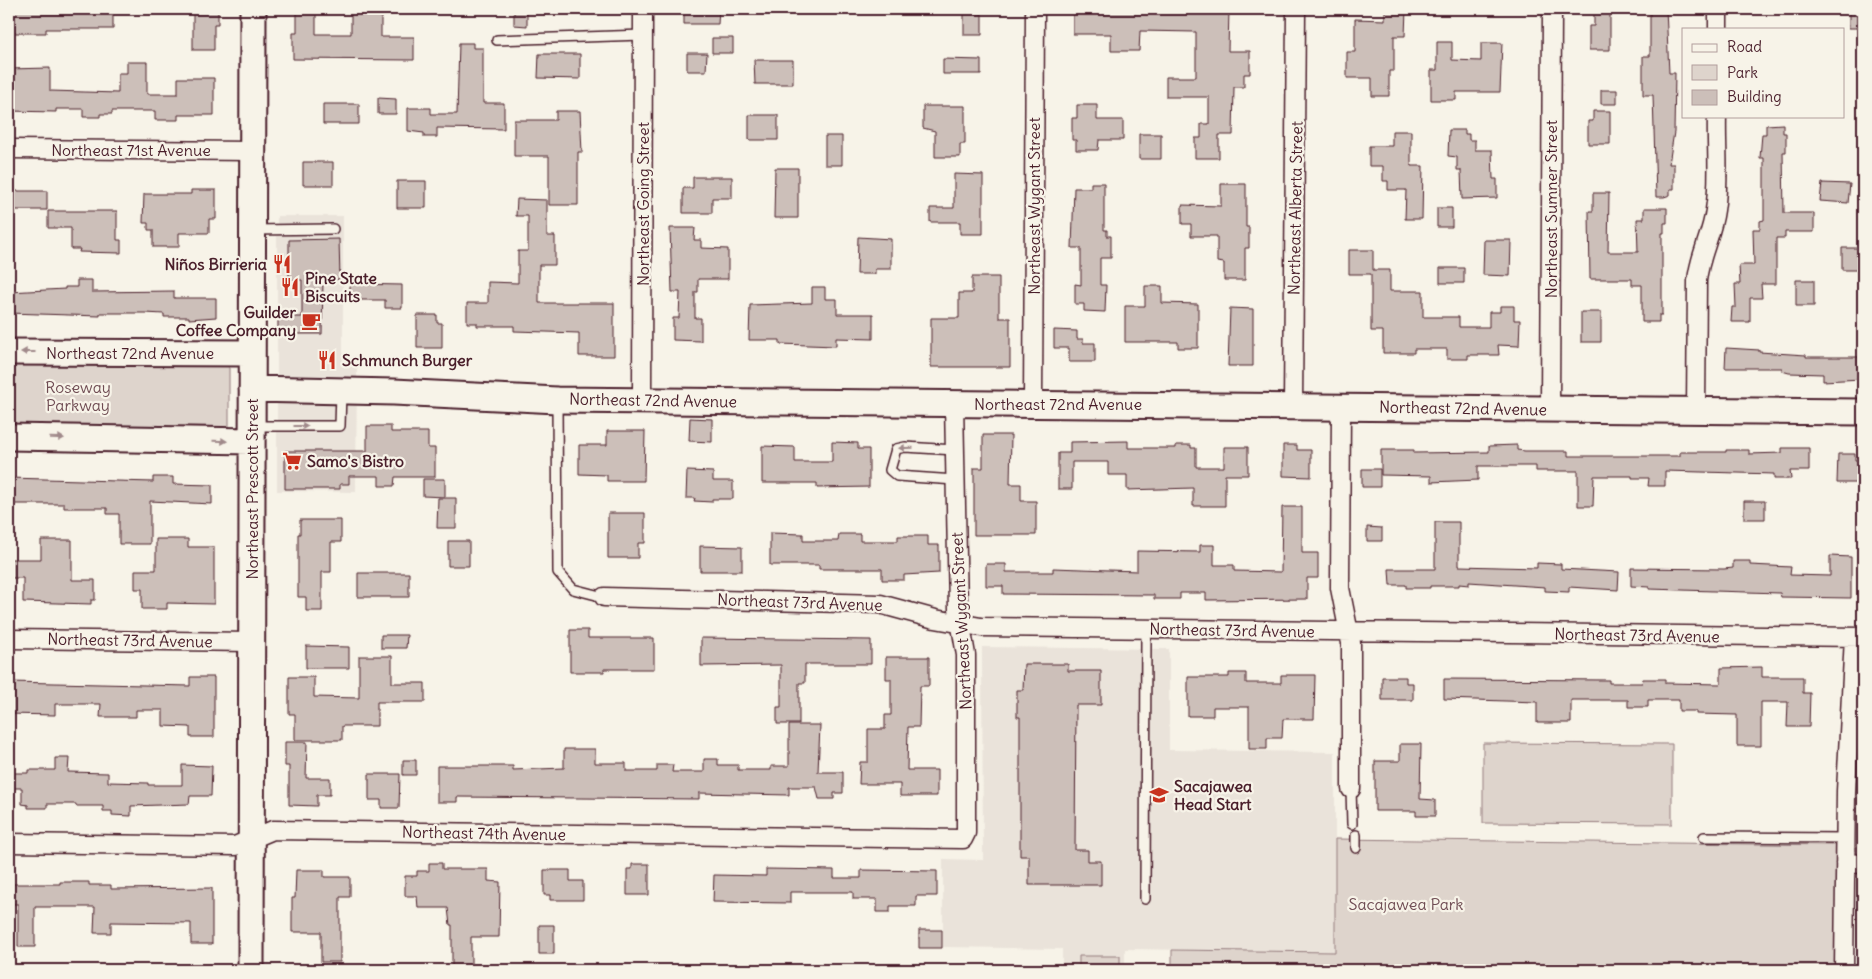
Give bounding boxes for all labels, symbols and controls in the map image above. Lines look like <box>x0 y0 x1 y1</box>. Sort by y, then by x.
legend <box>1682 28 1844 118</box>
text: Road <box>1727 37 1762 56</box>
text: Park <box>1727 63 1758 82</box>
text: Building <box>1727 87 1782 106</box>
street label: Northeast Wygant Street <box>1024 117 1044 295</box>
street label: Northeast Sumner Street <box>1541 119 1561 298</box>
street label: Northeast Alberta Street <box>1283 120 1307 295</box>
street label: Northeast Going Street <box>633 121 653 286</box>
street label: Northeast 71st Avenue <box>51 140 211 160</box>
restaurant icon: Niños Birrieria <box>271 253 293 275</box>
place label: Niños Birrieria <box>165 254 267 274</box>
place label: Pine State Biscuits <box>305 268 377 306</box>
restaurant icon: Pine State Biscuits <box>279 276 301 298</box>
place label: Guilder Coffee Company <box>176 302 296 341</box>
cafe icon: Guilder Coffee Company <box>300 310 322 332</box>
street label: Northeast 72nd Avenue <box>46 343 214 363</box>
one-way arrow <box>20 348 36 356</box>
restaurant icon: Schmunch Burger <box>316 349 338 371</box>
place label: Schmunch Burger <box>342 350 473 371</box>
park label: Roseway Parkway <box>45 377 111 415</box>
street label: Northeast 72nd Avenue <box>569 389 737 411</box>
street label: Northeast 72nd Avenue <box>974 394 1142 414</box>
street label: Northeast 72nd Avenue <box>1379 397 1547 419</box>
street label: Northeast Prescott Street <box>242 398 262 580</box>
one-way arrow <box>293 422 309 430</box>
one-way arrow <box>50 434 66 442</box>
one-way arrow <box>212 437 228 445</box>
one-way arrow <box>898 444 914 452</box>
supermarket icon: Samo's Bistro <box>281 450 303 472</box>
place label: Samo's Bistro <box>307 451 404 471</box>
street label: Northeast Wygant Street <box>946 531 976 710</box>
street label: Northeast 73rd Avenue <box>717 589 883 615</box>
street label: Northeast 73rd Avenue <box>1149 619 1315 641</box>
street label: Northeast 73rd Avenue <box>1554 624 1720 646</box>
street label: Northeast 73rd Avenue <box>47 629 213 651</box>
place label: Sacajawea Head Start <box>1174 776 1252 814</box>
school or university icon: Sacajawea Head Start <box>1148 784 1170 806</box>
street label: Northeast 74th Avenue <box>402 822 566 844</box>
park label: Sacajawea Park <box>1348 894 1464 914</box>

